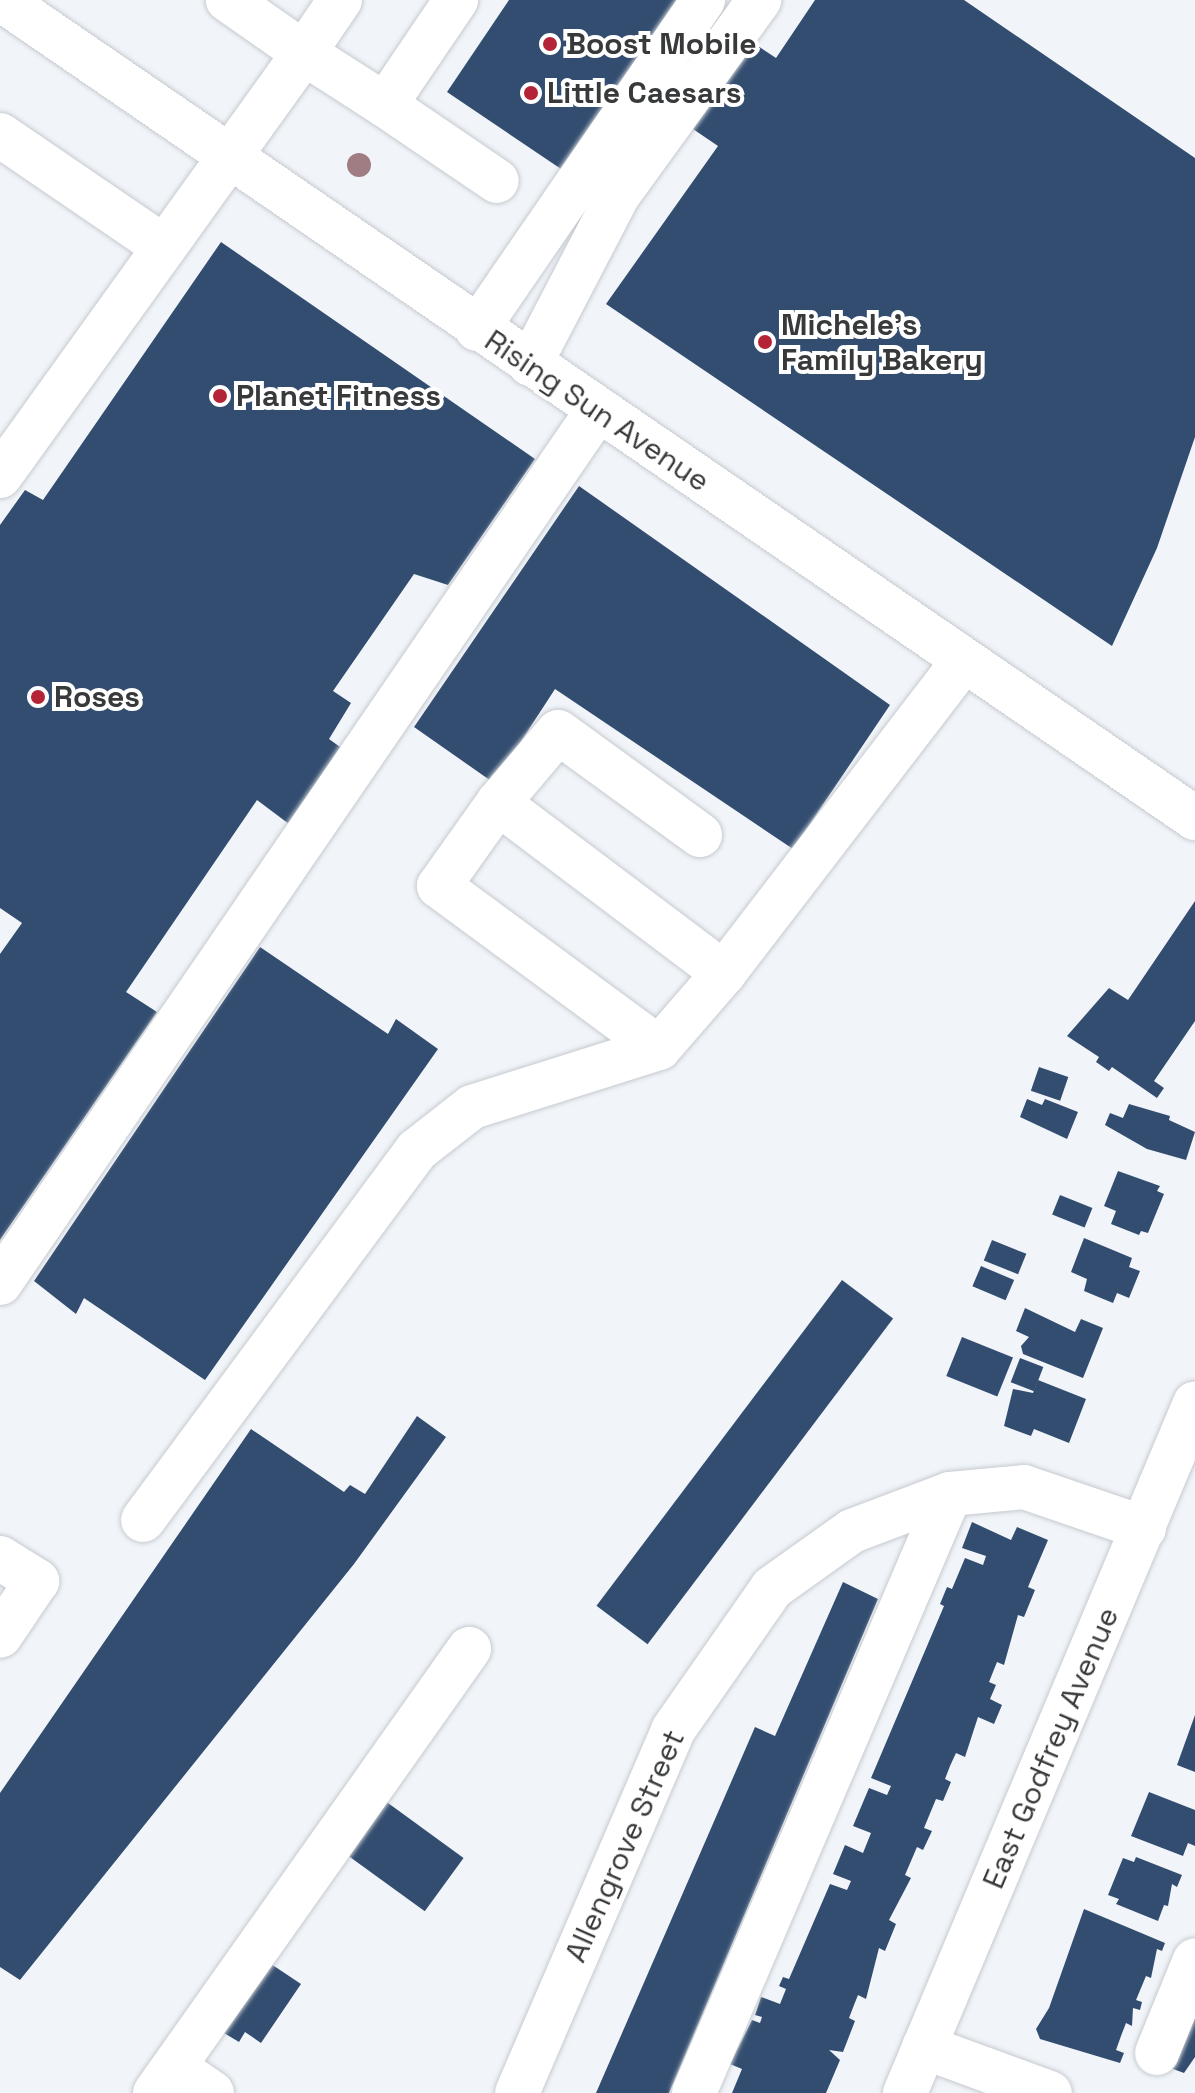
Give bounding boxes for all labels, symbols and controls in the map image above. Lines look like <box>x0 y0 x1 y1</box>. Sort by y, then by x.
place label: Boost Mobile <box>566 26 757 62</box>
marker: Boost Mobile <box>541 35 559 53</box>
place label: Little Caesars <box>547 75 741 111</box>
marker: Little Caesars <box>522 84 540 102</box>
place label: Michele's Family Bakery <box>781 307 983 378</box>
street label: Rising Sun Avenue <box>478 322 716 500</box>
marker: Michele's Family Bakery <box>756 333 774 351</box>
place label: Planet Fitness <box>236 378 441 414</box>
marker: Planet Fitness <box>211 387 229 405</box>
place label: Roses <box>54 679 140 715</box>
marker: Roses <box>29 688 47 706</box>
street label: East Godfrey Avenue <box>975 1602 1127 1894</box>
street label: Allengrove Street <box>558 1724 692 1968</box>

